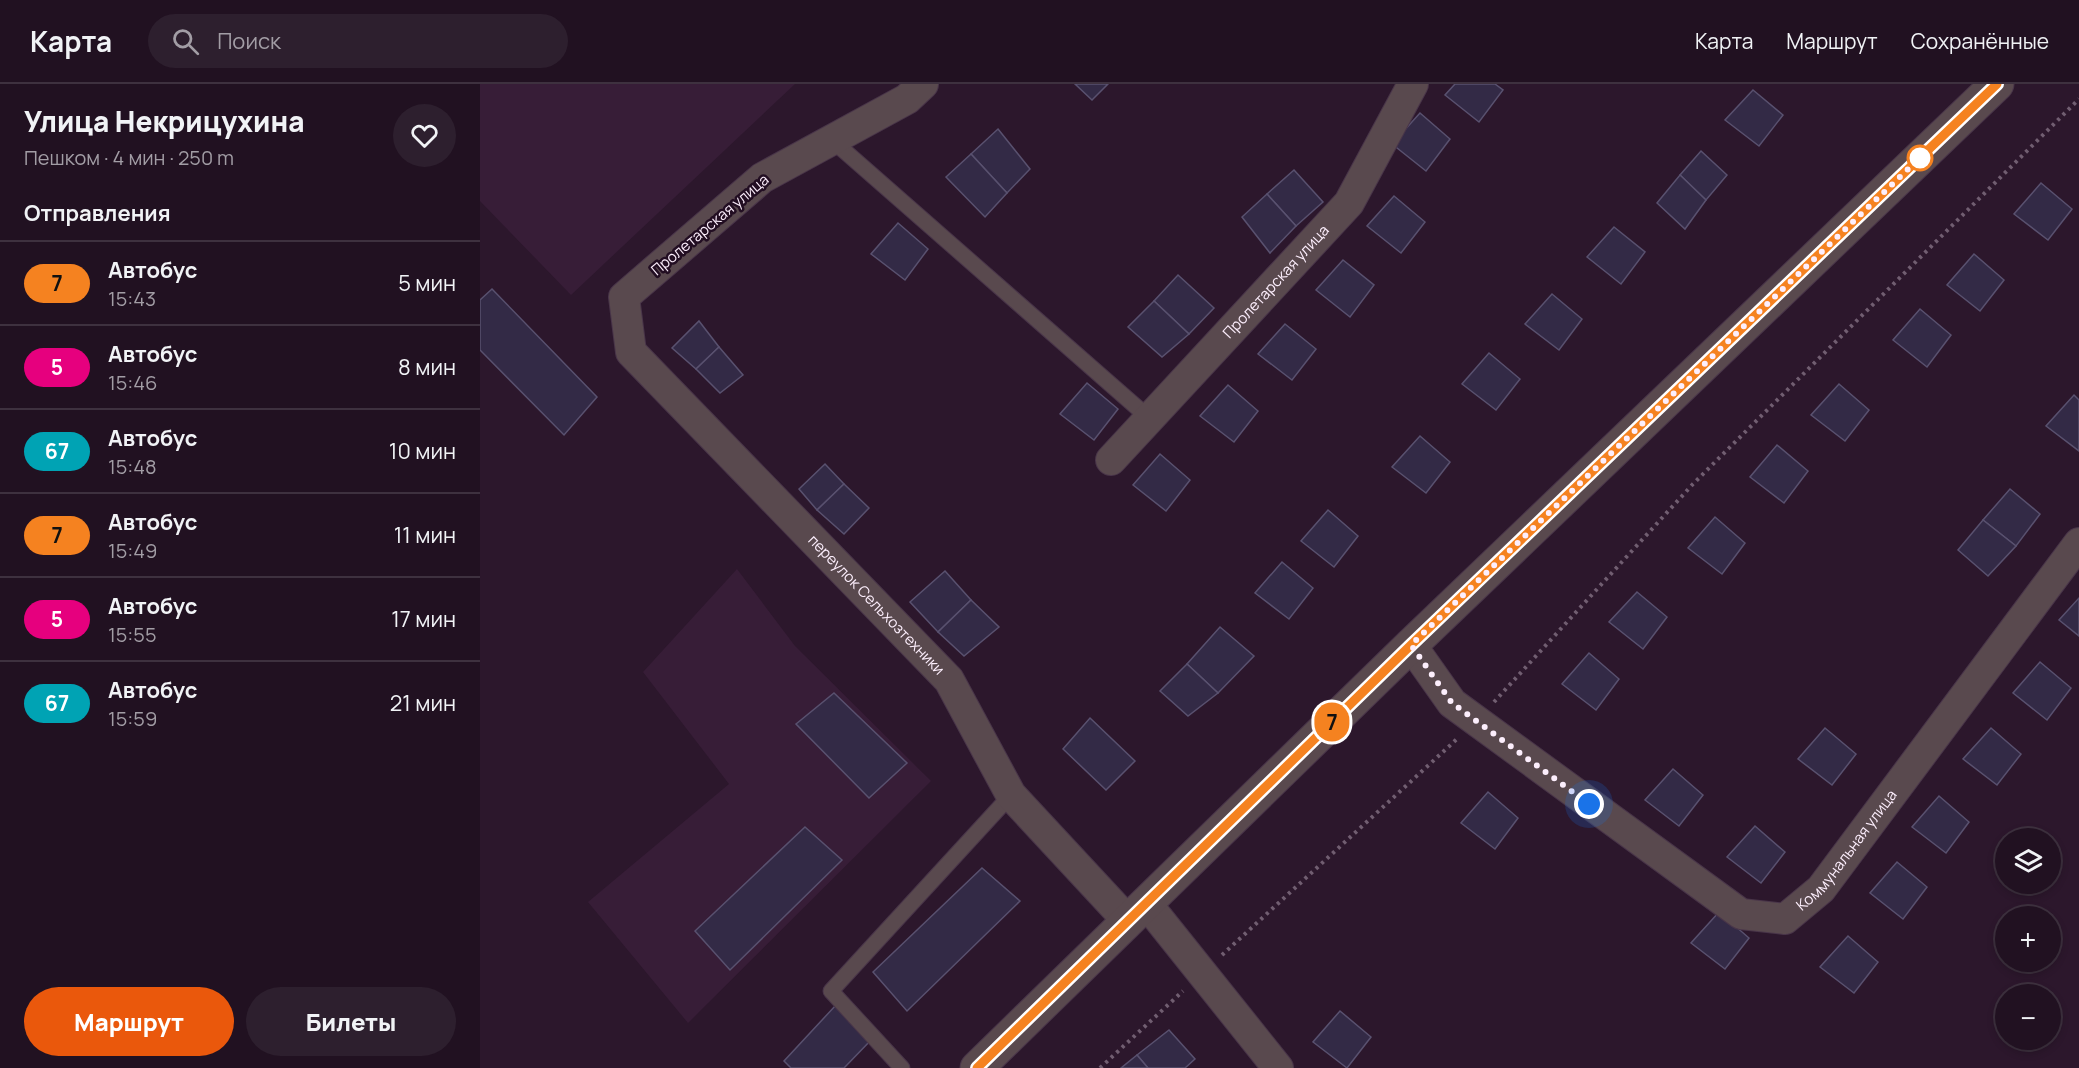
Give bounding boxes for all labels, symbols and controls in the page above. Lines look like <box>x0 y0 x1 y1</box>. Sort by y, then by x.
search box <box>148 14 568 68</box>
text: Карта <box>30 22 112 60</box>
icon: search <box>169 25 202 58</box>
text: Поиск <box>217 26 281 56</box>
text: Карта <box>1695 27 1753 55</box>
text: Маршрут <box>1786 27 1878 55</box>
text: Сохранённые <box>1911 27 2049 55</box>
text: Улица Некрицухина <box>24 102 304 140</box>
button: heart <box>393 104 456 167</box>
text: Пешком · 4 мин · 250 m <box>24 144 234 171</box>
unlabelled marker <box>1907 145 1933 171</box>
street label: Пролетарская улица <box>646 169 773 280</box>
text: Отправления <box>24 198 171 228</box>
street label: Пролетарская улица <box>1218 220 1334 343</box>
text: Автобус <box>108 255 197 285</box>
text: 5 мин <box>398 268 456 298</box>
text: 7 <box>51 269 63 297</box>
text: 15:43 <box>108 285 156 312</box>
text: Автобус <box>108 339 197 369</box>
text: 8 мин <box>398 352 456 382</box>
text: 5 <box>51 353 63 381</box>
text: 15:46 <box>108 369 158 396</box>
text: Автобус <box>108 423 197 453</box>
text: 10 мин <box>389 436 456 466</box>
text: 67 <box>45 437 69 465</box>
text: 15:48 <box>108 453 157 480</box>
text: Автобус <box>108 507 197 537</box>
text: 11 мин <box>394 520 456 550</box>
text: 7 <box>51 521 63 549</box>
street label: переулок Сельхозтехники <box>804 530 950 679</box>
text: 15:49 <box>108 537 157 564</box>
text: Автобус <box>108 591 197 621</box>
text: 17 мин <box>391 604 456 634</box>
text: 5 <box>51 605 63 633</box>
text: 15:55 <box>108 621 156 648</box>
text: Автобус <box>108 675 197 705</box>
text: 21 мин <box>390 688 456 718</box>
text: 67 <box>45 689 69 717</box>
line badge: 7 <box>1312 702 1352 742</box>
text: 15:59 <box>108 705 157 732</box>
text: 7 <box>1326 708 1338 736</box>
street label: Коммунальная улица <box>1792 785 1901 915</box>
your location <box>1574 789 1604 819</box>
map controls <box>1995 828 2061 1050</box>
button: layers <box>1995 828 2061 894</box>
button: + <box>1995 906 2061 972</box>
button: − <box>1995 984 2061 1050</box>
button: Маршрут <box>24 987 234 1056</box>
button: Билеты <box>246 987 456 1056</box>

